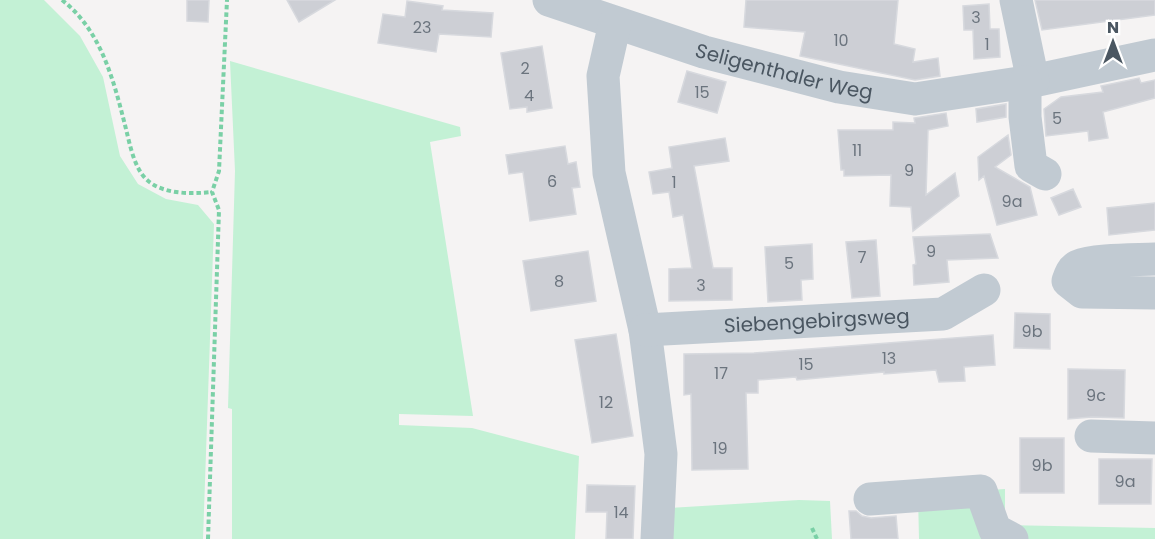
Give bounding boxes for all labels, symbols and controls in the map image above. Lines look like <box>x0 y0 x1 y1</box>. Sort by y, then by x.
house number: 3 <box>971 6 981 29</box>
north arrow <box>1083 12 1143 72</box>
house number: 23 <box>413 16 431 39</box>
text: N <box>1107 16 1119 39</box>
house number: 10 <box>833 29 849 52</box>
house number: 1 <box>984 33 990 56</box>
street label: Seligenthaler Weg <box>692 36 875 106</box>
house number: 2 <box>520 57 530 80</box>
house number: 15 <box>694 81 710 104</box>
house number: 4 <box>524 84 534 107</box>
house number: 5 <box>1052 107 1062 130</box>
house number: 11 <box>852 139 862 162</box>
house number: 9 <box>904 159 914 182</box>
house number: 6 <box>547 170 557 193</box>
house number: 1 <box>671 171 677 194</box>
house number: 9a <box>1002 190 1022 213</box>
house number: 9 <box>926 240 936 263</box>
house number: 7 <box>858 246 867 269</box>
house number: 5 <box>784 252 794 275</box>
house number: 8 <box>554 270 564 293</box>
house number: 3 <box>696 274 706 297</box>
street label: Siebengebirgsweg <box>723 302 910 340</box>
house number: 9b <box>1022 320 1043 343</box>
house number: 13 <box>882 347 896 370</box>
house number: 15 <box>798 353 814 376</box>
house number: 17 <box>714 362 728 385</box>
house number: 9c <box>1086 384 1106 407</box>
house number: 12 <box>599 391 613 414</box>
house number: 19 <box>712 437 728 460</box>
house number: 9b <box>1032 454 1053 477</box>
house number: 9a <box>1115 470 1135 493</box>
house number: 14 <box>613 501 629 524</box>

